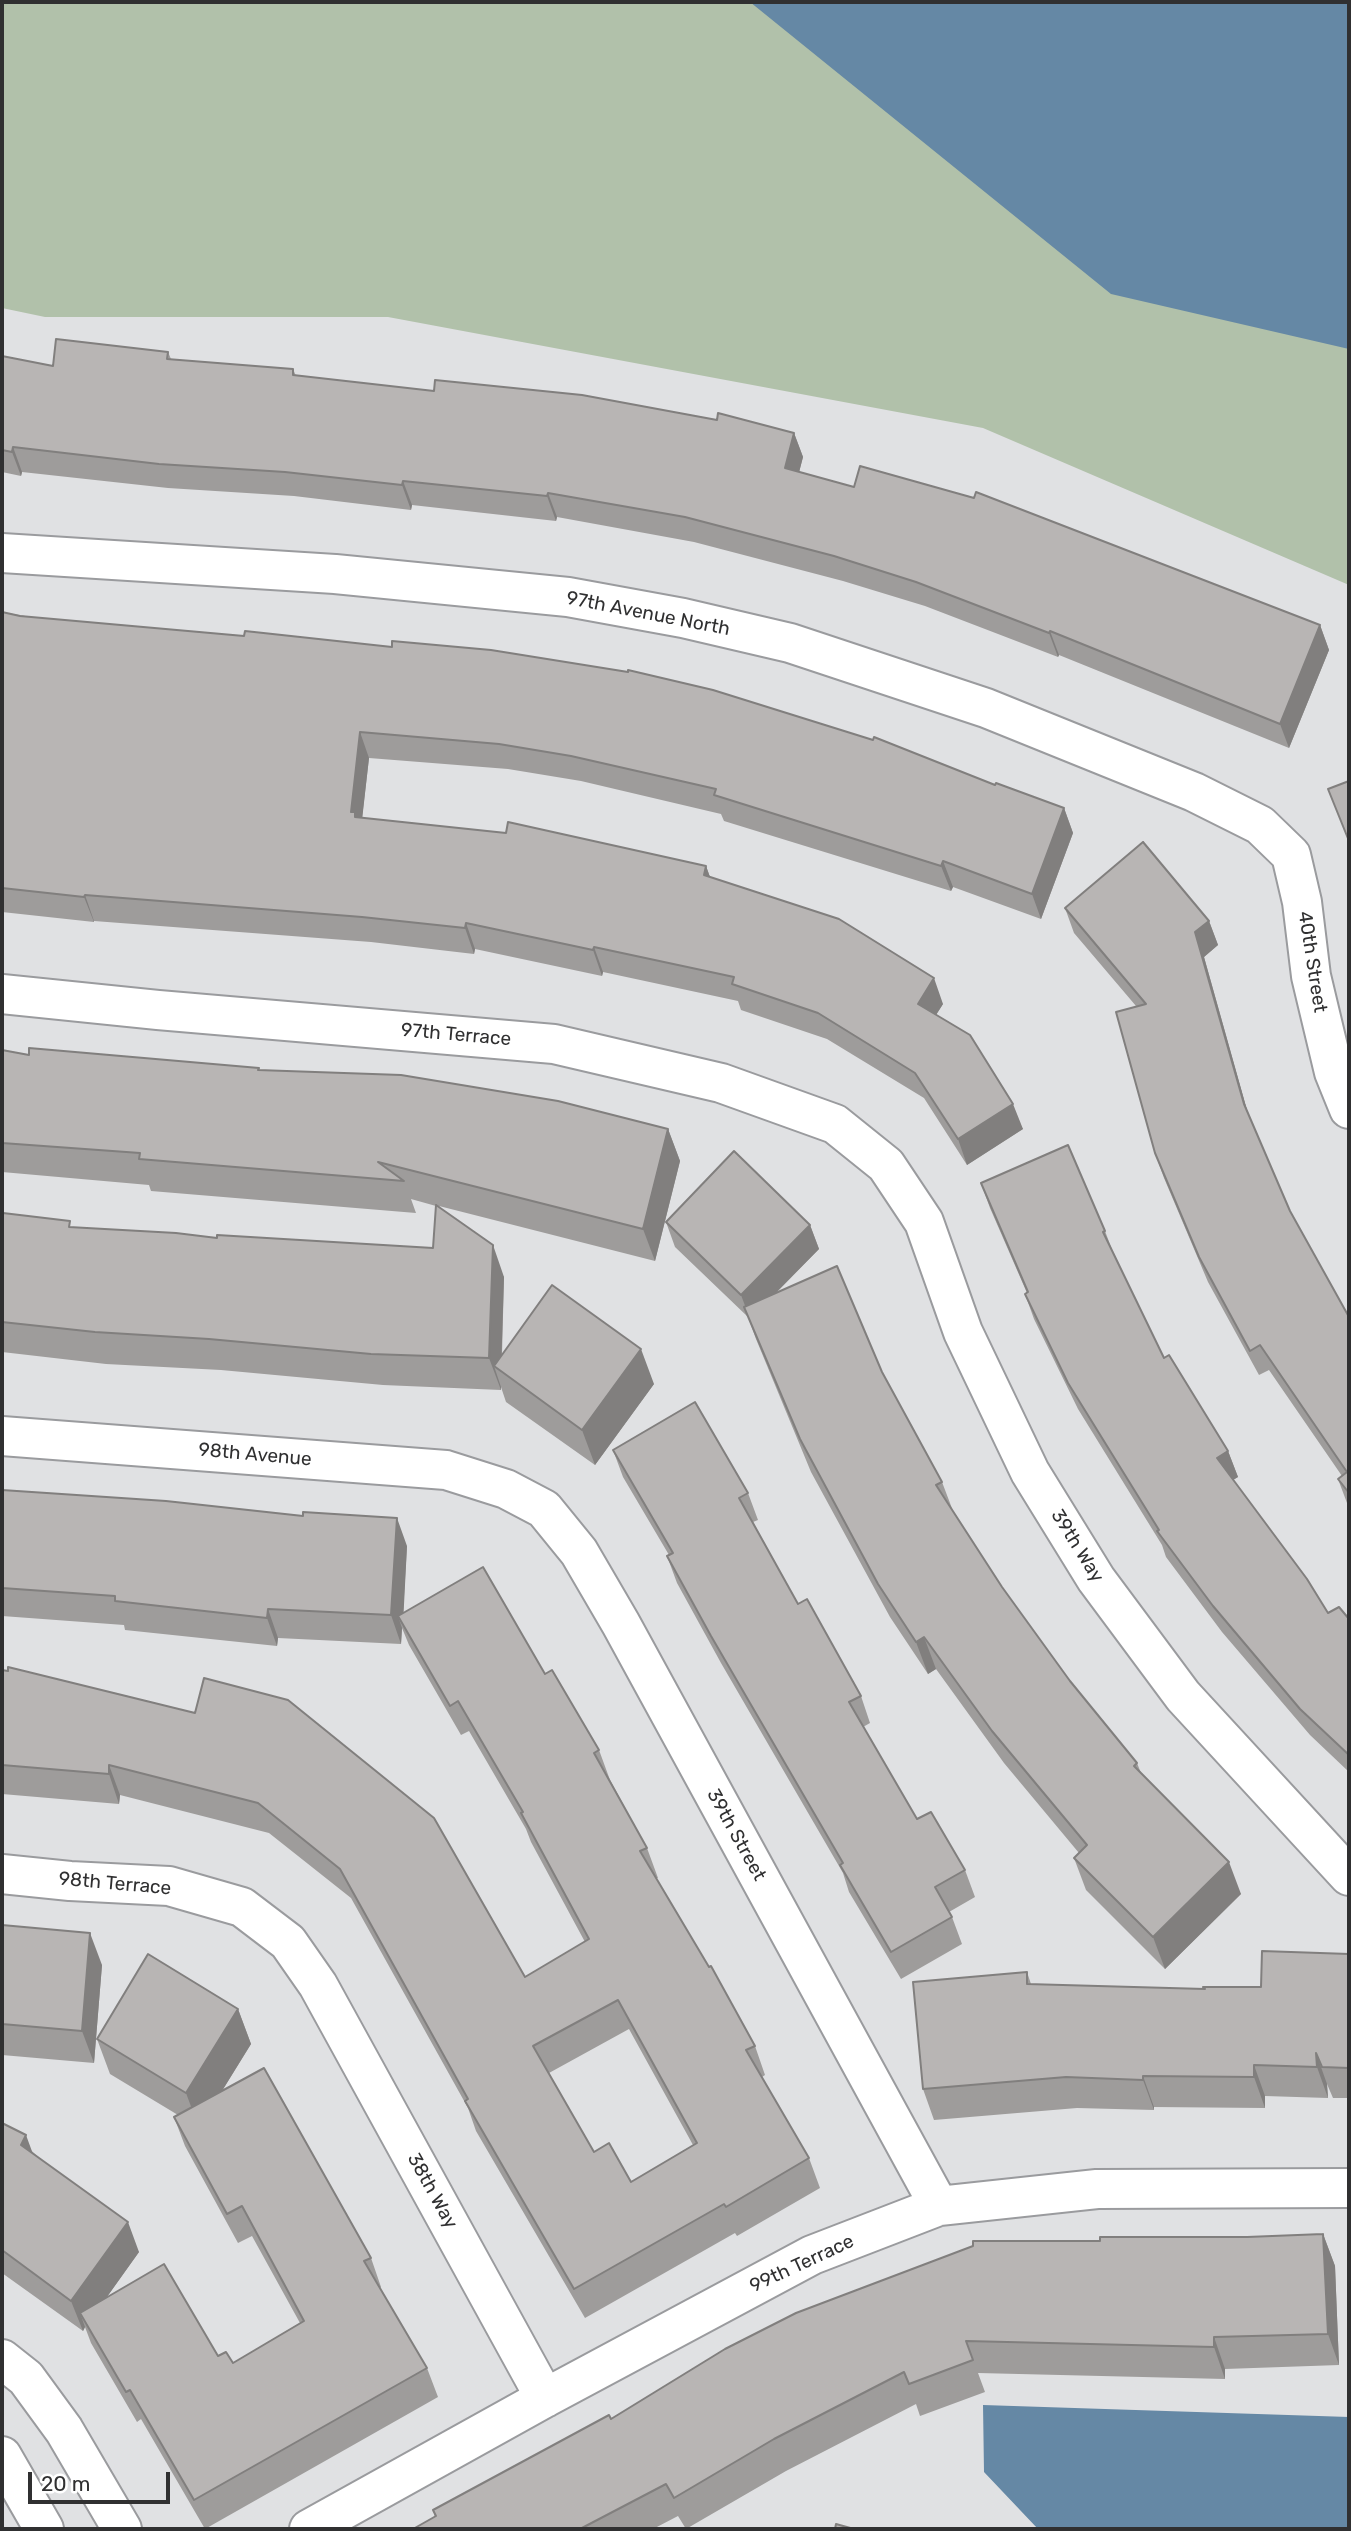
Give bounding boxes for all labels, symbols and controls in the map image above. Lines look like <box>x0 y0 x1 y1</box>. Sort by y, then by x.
street label: 97th Avenue North <box>564 587 732 641</box>
street label: 40th Street <box>1293 910 1331 1014</box>
street label: 97th Terrace <box>400 1019 512 1051</box>
street label: 98th Avenue <box>197 1439 313 1471</box>
street label: 39th Way <box>1046 1505 1108 1587</box>
street label: 39th Street <box>701 1785 771 1885</box>
street label: 98th Terrace <box>58 1868 172 1900</box>
street label: 38th Way <box>402 2149 462 2233</box>
street label: 99th Terrace <box>746 2230 858 2298</box>
scale bar <box>32 2458 173 2502</box>
text: 20 m <box>41 2471 90 2496</box>

